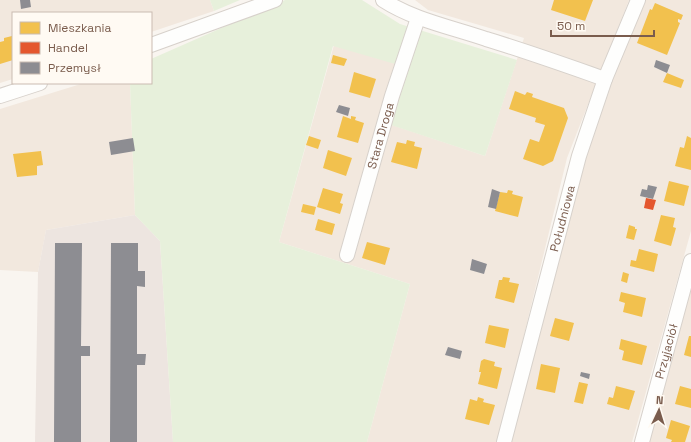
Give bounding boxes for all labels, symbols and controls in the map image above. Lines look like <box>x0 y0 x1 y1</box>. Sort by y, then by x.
legend <box>12 12 152 84</box>
scale bar <box>551 12 654 38</box>
text: 50 m <box>557 18 585 34</box>
text: Mieszkania <box>48 20 112 36</box>
text: Handel <box>48 40 88 56</box>
text: Przemysł <box>48 60 102 76</box>
street label: Stara Droga <box>364 100 398 171</box>
street label: Południowa <box>546 184 579 253</box>
street label: Przyjaciół <box>651 321 682 381</box>
north arrow <box>639 390 679 430</box>
text: N <box>656 393 664 407</box>

